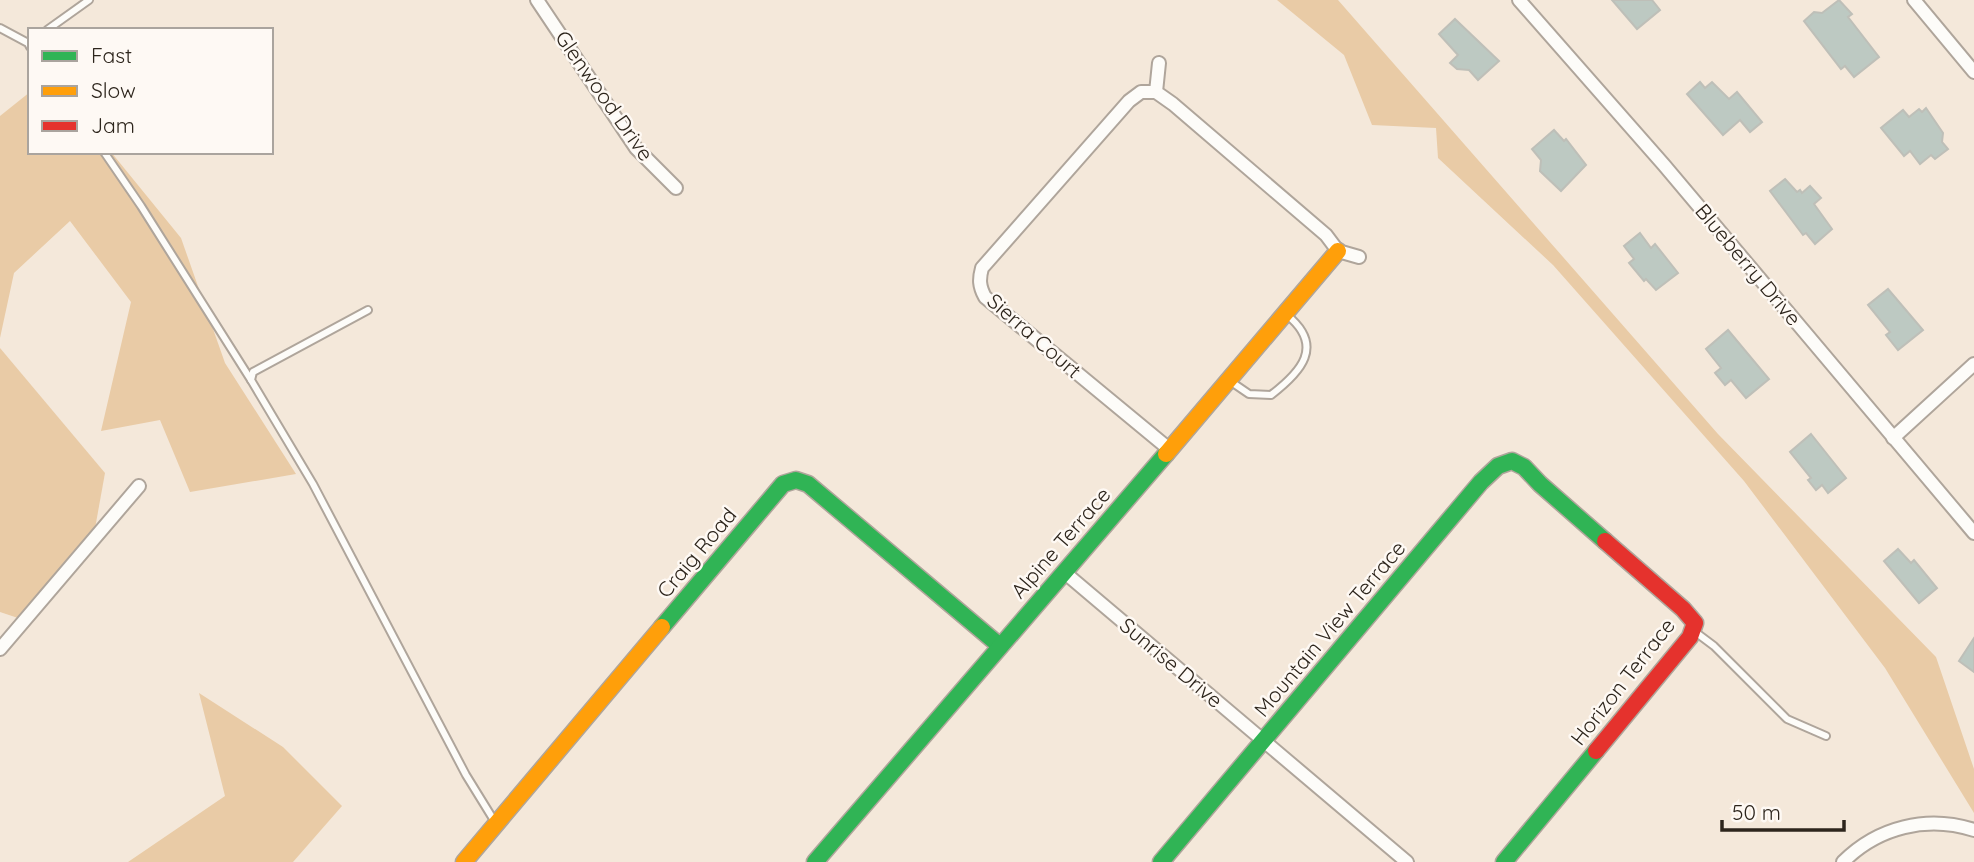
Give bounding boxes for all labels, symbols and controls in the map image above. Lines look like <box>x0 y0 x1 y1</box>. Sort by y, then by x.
street label: Glenwood Drive <box>550 25 659 166</box>
legend <box>28 28 273 154</box>
text: Fast <box>91 42 132 68</box>
text: Slow <box>91 77 136 103</box>
text: Jam <box>91 112 135 138</box>
street label: Blueberry Drive <box>1690 198 1807 331</box>
street label: Sierra Court <box>982 287 1087 383</box>
street label: Alpine Terrace <box>1005 481 1116 603</box>
street label: Craig Road <box>651 502 741 603</box>
street label: Mountain View Terrace <box>1248 535 1410 722</box>
street label: Sunrise Drive <box>1115 612 1228 713</box>
street label: Horizon Terrace <box>1564 613 1680 750</box>
scale bar <box>1722 788 1844 832</box>
text: 50 m <box>1732 799 1781 825</box>

